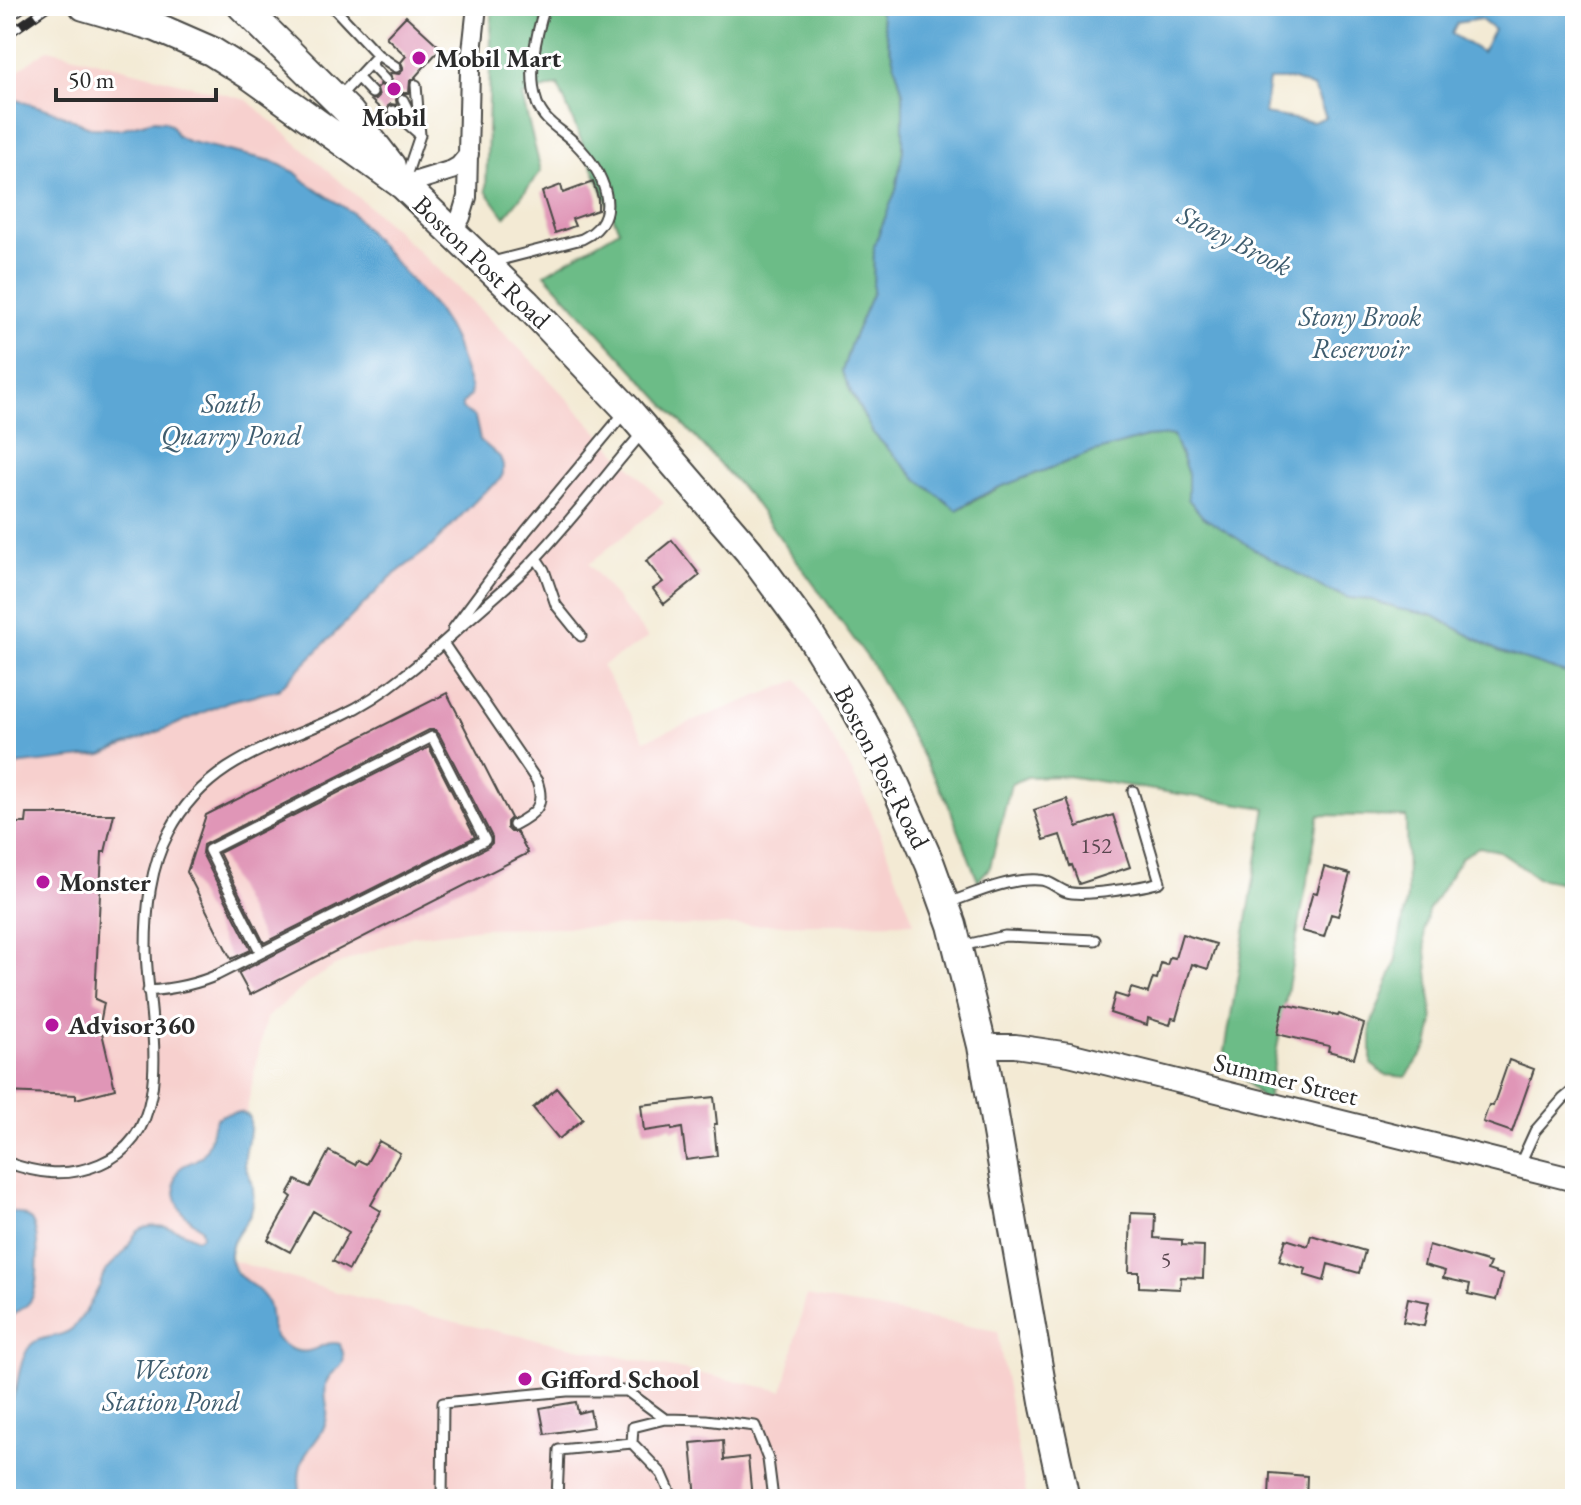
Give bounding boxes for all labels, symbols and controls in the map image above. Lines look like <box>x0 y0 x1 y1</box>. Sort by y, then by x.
place label: Mobil Mart <box>435 41 562 75</box>
marker: Mobil Mart <box>410 49 428 67</box>
scale bar <box>56 52 216 102</box>
text: 50 m <box>68 64 115 95</box>
marker: Mobil <box>385 80 403 98</box>
place label: Mobil <box>362 100 426 134</box>
street label: Boston Post Road <box>406 188 559 337</box>
water label: Stony Brook <box>1171 196 1298 284</box>
water label: Stony Brook Reservoir <box>1297 298 1422 366</box>
water label: South Quarry Pond <box>161 385 302 453</box>
street label: Boston Post Road <box>826 680 938 855</box>
house number: 152 <box>1080 831 1112 860</box>
place label: Monster <box>59 865 151 899</box>
marker: Monster <box>34 873 52 891</box>
place label: Advisor360 <box>67 1008 195 1042</box>
marker: Advisor360 <box>43 1016 61 1034</box>
street label: Summer Street <box>1210 1045 1362 1113</box>
house number: 5 <box>1161 1245 1171 1274</box>
water label: Weston Station Pond <box>101 1351 240 1419</box>
place label: Gifford School <box>541 1362 699 1396</box>
marker: Gifford School <box>516 1370 534 1388</box>

